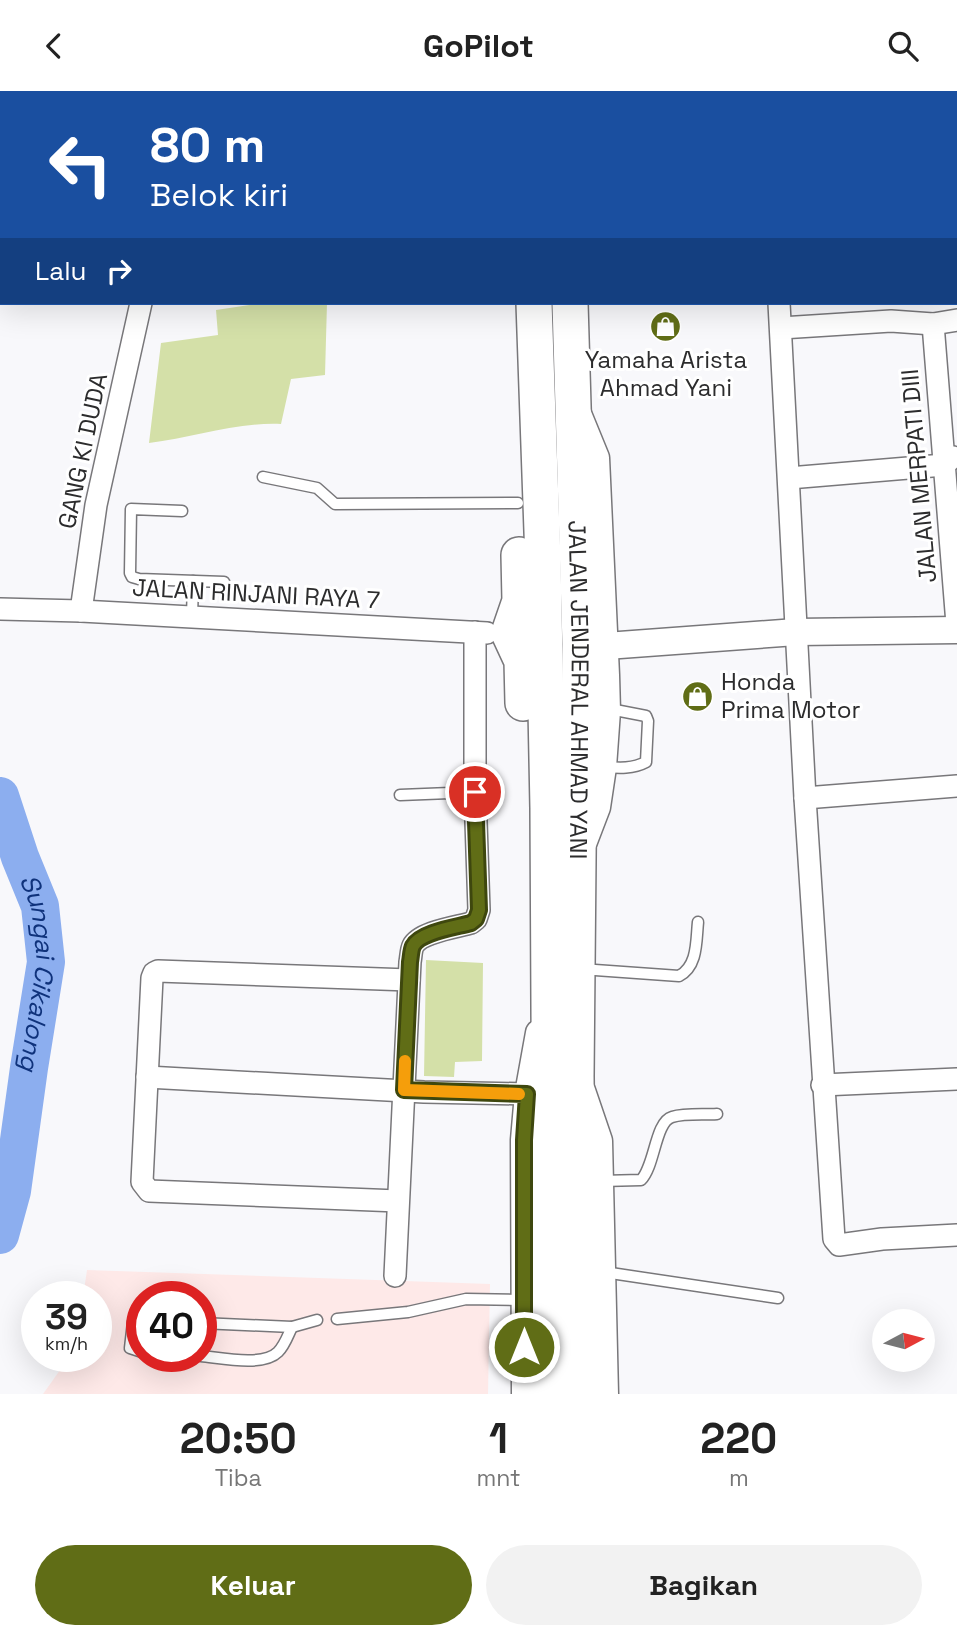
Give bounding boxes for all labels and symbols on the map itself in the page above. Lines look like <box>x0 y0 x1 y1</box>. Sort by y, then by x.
shop icon: Yamaha Arista Ahmad Yani <box>649 309 683 343</box>
place label: Yamaha Arista Ahmad Yani <box>585 344 747 403</box>
street label: JALAN MERPATI DIII <box>894 368 943 584</box>
street label: GANG KI DUDA <box>51 370 114 532</box>
street label: JALAN JENDERAL AHMAD YANI <box>561 520 596 860</box>
street label: JALAN RINJANI RAYA 7 <box>131 572 381 615</box>
place label: Honda Prima Motor <box>721 666 861 725</box>
shop icon: Honda Prima Motor <box>681 679 715 713</box>
pin <box>445 762 505 822</box>
water label: Sungai Cikalong <box>12 869 63 1075</box>
speed limit sign: 40 <box>126 1281 217 1372</box>
north arrow <box>872 1309 934 1372</box>
position arrow <box>487 1310 561 1384</box>

